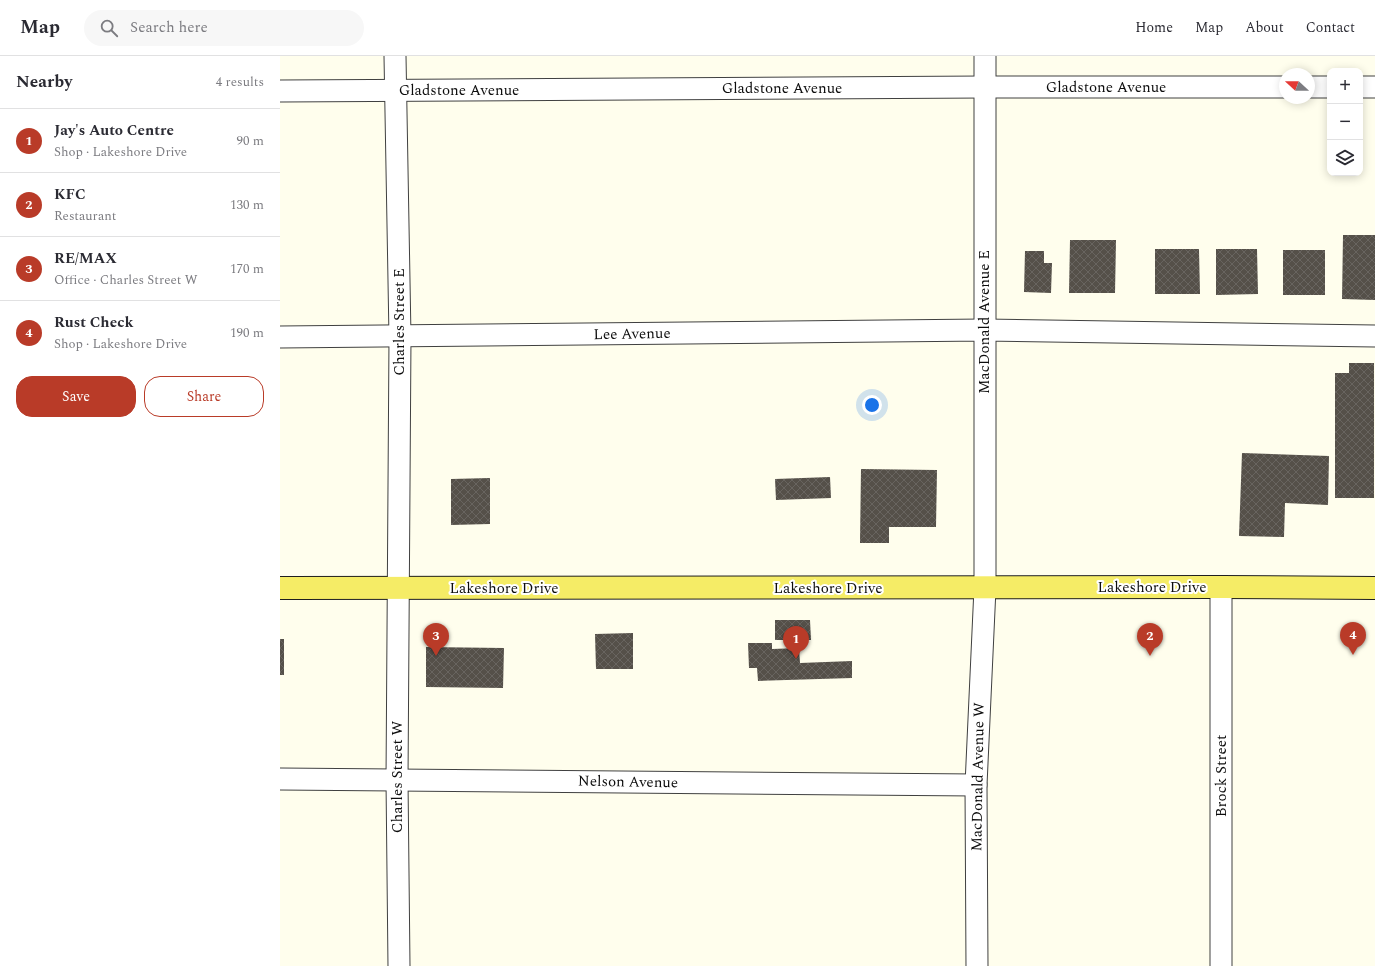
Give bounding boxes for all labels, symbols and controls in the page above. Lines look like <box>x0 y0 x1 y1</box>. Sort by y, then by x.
search box <box>84 10 364 46</box>
text: Map <box>20 13 60 42</box>
text: Search here <box>130 16 208 39</box>
icon: search <box>98 17 120 39</box>
text: Home <box>1135 17 1173 38</box>
text: Map <box>1195 17 1223 38</box>
text: About <box>1245 17 1284 38</box>
text: Contact <box>1306 17 1355 38</box>
north arrow <box>1279 68 1315 104</box>
map controls <box>1327 68 1363 176</box>
button: + <box>1327 68 1363 104</box>
text: Nearby <box>16 69 72 95</box>
text: 4 results <box>216 72 264 92</box>
street label: Gladstone Avenue <box>1046 76 1166 99</box>
street label: Gladstone Avenue <box>722 77 842 100</box>
street label: Gladstone Avenue <box>399 79 519 102</box>
button: − <box>1327 104 1363 140</box>
text: Jay's Auto Centre <box>54 119 174 142</box>
text: 1 <box>25 131 33 151</box>
text: 90 m <box>237 131 264 151</box>
button: layers <box>1327 140 1363 176</box>
text: Shop · Lakeshore Drive <box>54 142 187 162</box>
text: KFC <box>54 183 86 206</box>
text: 2 <box>25 195 33 215</box>
text: 130 m <box>230 195 264 215</box>
text: Restaurant <box>54 206 116 226</box>
text: RE/MAX <box>54 247 117 270</box>
street label: MacDonald Avenue E <box>973 250 996 394</box>
text: 3 <box>25 259 33 279</box>
text: 170 m <box>230 259 264 279</box>
street label: Charles Street E <box>388 268 411 376</box>
text: Office · Charles Street W <box>54 270 197 290</box>
text: Rust Check <box>54 311 133 334</box>
street label: Lee Avenue <box>593 322 671 346</box>
text: 4 <box>25 323 33 343</box>
text: 190 m <box>230 323 264 343</box>
text: Shop · Lakeshore Drive <box>54 334 187 354</box>
button: Save <box>16 376 136 417</box>
button: Share <box>144 376 264 417</box>
your location <box>862 395 882 415</box>
street label: Lakeshore Drive <box>1097 576 1207 599</box>
street label: Lakeshore Drive <box>449 577 559 600</box>
street label: Lakeshore Drive <box>773 577 883 600</box>
pin: 4 <box>1340 622 1366 655</box>
pin: 3 <box>423 623 449 656</box>
pin: 2 <box>1137 623 1163 656</box>
pin: 1 <box>783 626 809 659</box>
street label: MacDonald Avenue W <box>965 702 991 852</box>
street label: Charles Street W <box>386 720 409 833</box>
street label: Brock Street <box>1210 735 1233 817</box>
street label: Nelson Avenue <box>578 770 678 794</box>

